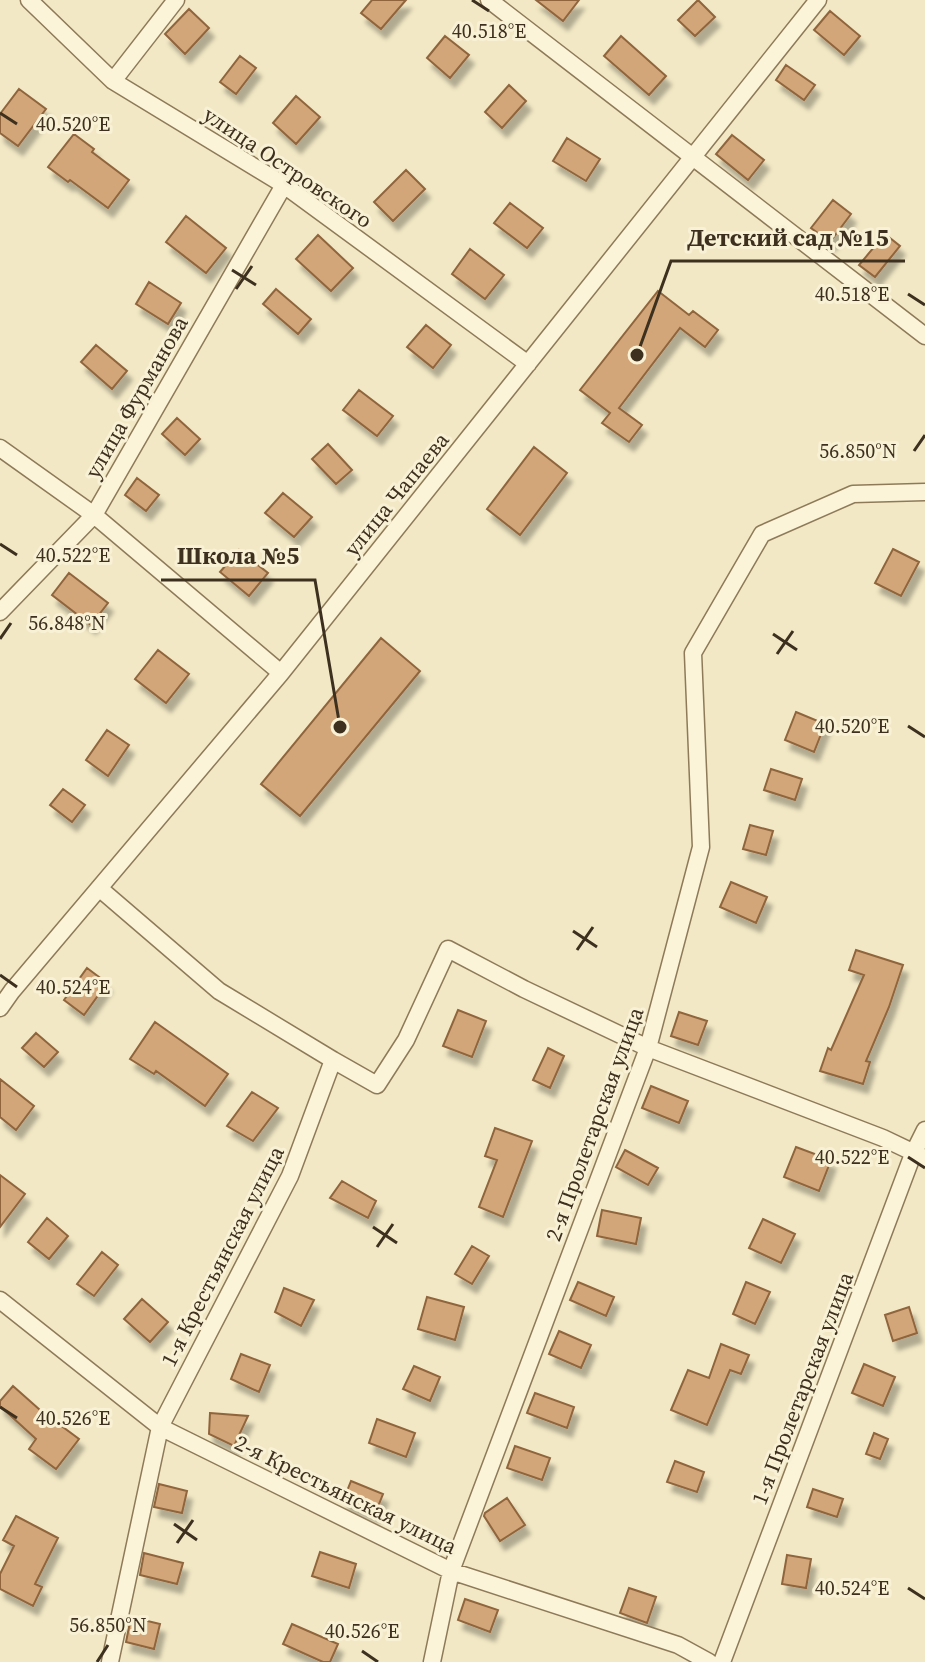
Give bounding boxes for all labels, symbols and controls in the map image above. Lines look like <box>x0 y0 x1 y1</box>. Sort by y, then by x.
text: 40.518°E <box>452 17 526 45</box>
street label: улица Островского <box>198 99 378 235</box>
text: 40.520°E <box>36 110 110 138</box>
callout: Детский сад №15 <box>671 213 905 261</box>
text: Детский сад №15 <box>687 221 889 254</box>
text: 40.518°E <box>815 280 889 308</box>
street label: улица Фурманова <box>77 310 195 484</box>
street label: улица Чапаева <box>337 425 456 562</box>
text: 56.850°N <box>819 437 897 465</box>
callout: Школа №5 <box>161 532 315 580</box>
text: Школа №5 <box>177 539 299 572</box>
text: 40.522°E <box>36 541 110 569</box>
text: 56.848°N <box>28 609 106 637</box>
text: 40.520°E <box>815 712 889 740</box>
text: 40.524°E <box>36 973 110 1001</box>
street label: 2-я Пролетарская улица <box>538 1002 651 1245</box>
street label: 1-я Крестьянская улица <box>153 1140 291 1371</box>
text: 40.522°E <box>815 1143 889 1171</box>
street label: 1-я Пролетарская улица <box>744 1267 861 1509</box>
text: 40.526°E <box>36 1404 110 1432</box>
street label: 2-я Крестьянская улица <box>230 1427 463 1561</box>
text: 40.524°E <box>815 1574 889 1602</box>
text: 56.850°N <box>69 1611 147 1639</box>
text: 40.526°E <box>325 1617 399 1645</box>

